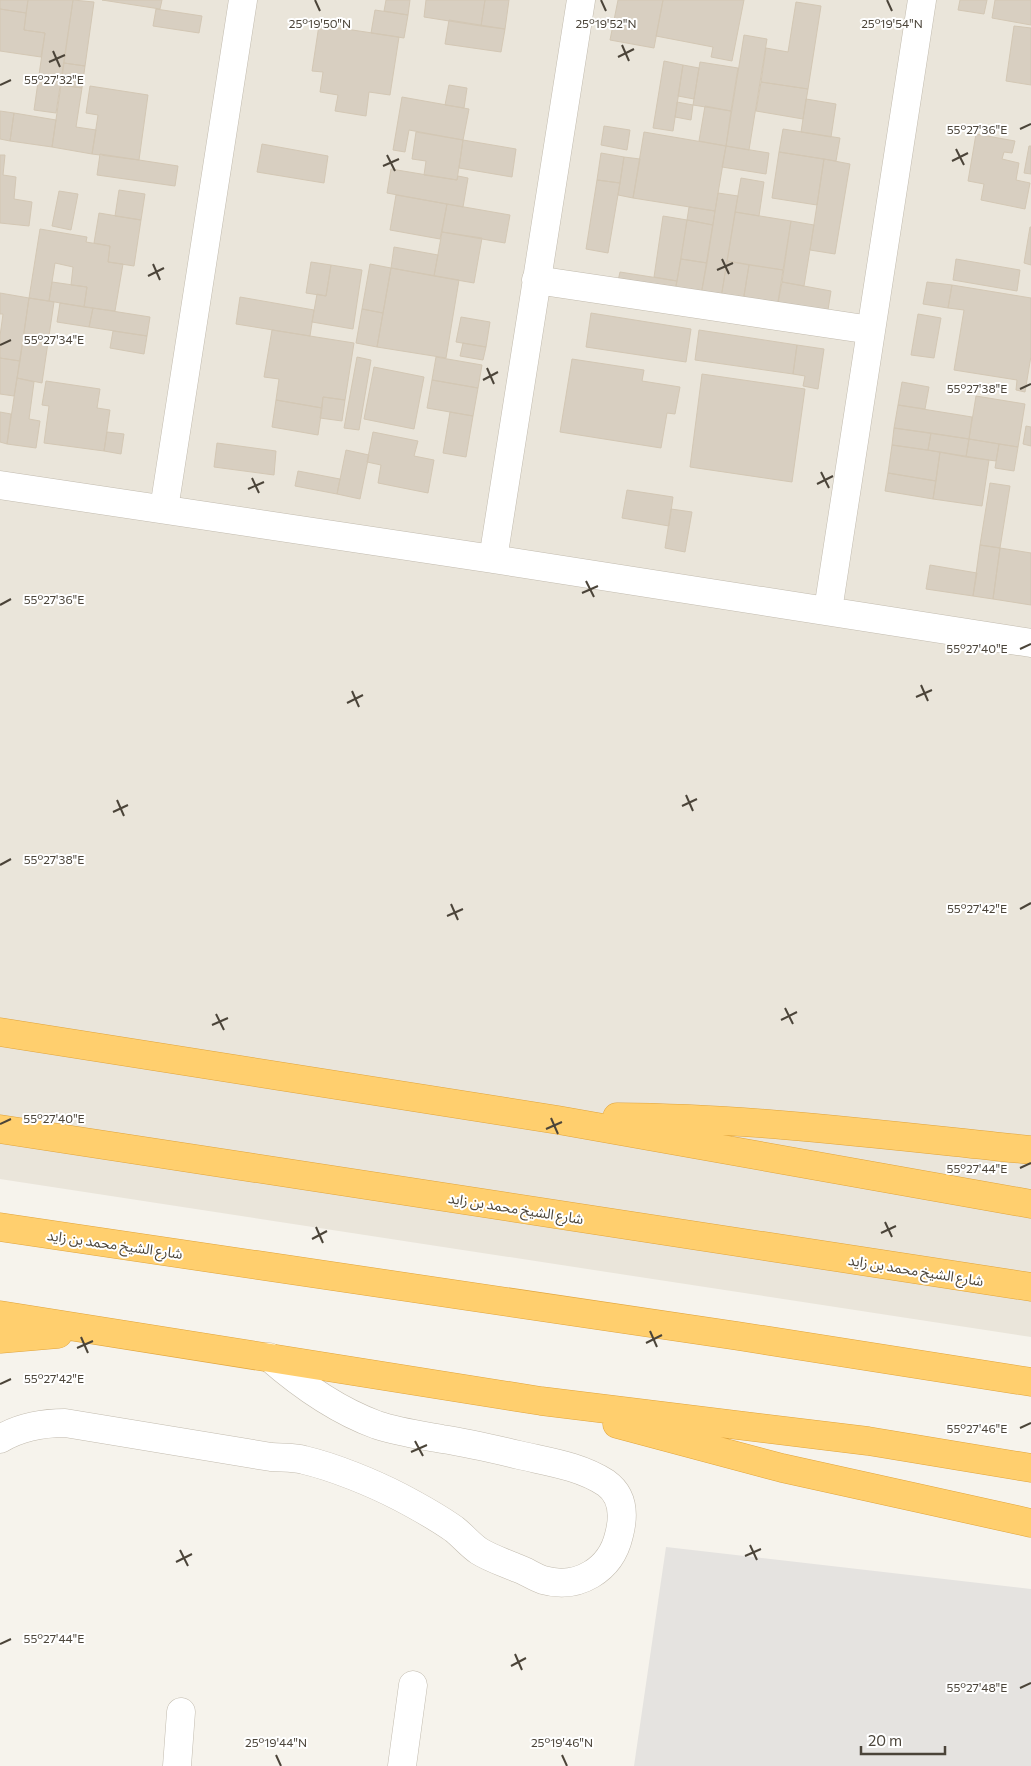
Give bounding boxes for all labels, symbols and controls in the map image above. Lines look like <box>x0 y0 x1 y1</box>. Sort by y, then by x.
text: 25°19'50"N <box>289 16 351 30</box>
text: 25°19'52"N <box>575 16 637 30</box>
text: 25°19'54"N <box>861 16 923 30</box>
text: 55°27'32"E <box>24 72 84 86</box>
text: 55°27'36"E <box>947 122 1007 136</box>
text: 55°27'34"E <box>24 332 84 346</box>
text: 55°27'38"E <box>947 381 1007 395</box>
text: 55°27'36"E <box>24 592 84 606</box>
text: 55°27'40"E <box>946 641 1008 655</box>
text: 55°27'38"E <box>24 852 84 866</box>
text: 55°27'42"E <box>947 901 1007 915</box>
text: 55°27'40"E <box>23 1111 85 1125</box>
text: 55°27'44"E <box>947 1161 1007 1175</box>
street label: شارع الشيخ محمد بن زايد <box>447 1189 585 1230</box>
street label: شارع الشيخ محمد بن زايد <box>46 1226 184 1265</box>
street label: شارع الشيخ محمد بن زايد <box>847 1251 985 1292</box>
text: 55°27'42"E <box>24 1371 84 1385</box>
text: 55°27'46"E <box>947 1421 1007 1435</box>
text: 55°27'44"E <box>24 1631 84 1645</box>
text: 55°27'48"E <box>947 1680 1007 1694</box>
scale bar <box>861 1724 945 1756</box>
text: 20 m <box>868 1731 902 1749</box>
text: 25°19'44"N <box>245 1735 307 1749</box>
text: 25°19'46"N <box>531 1735 593 1749</box>

